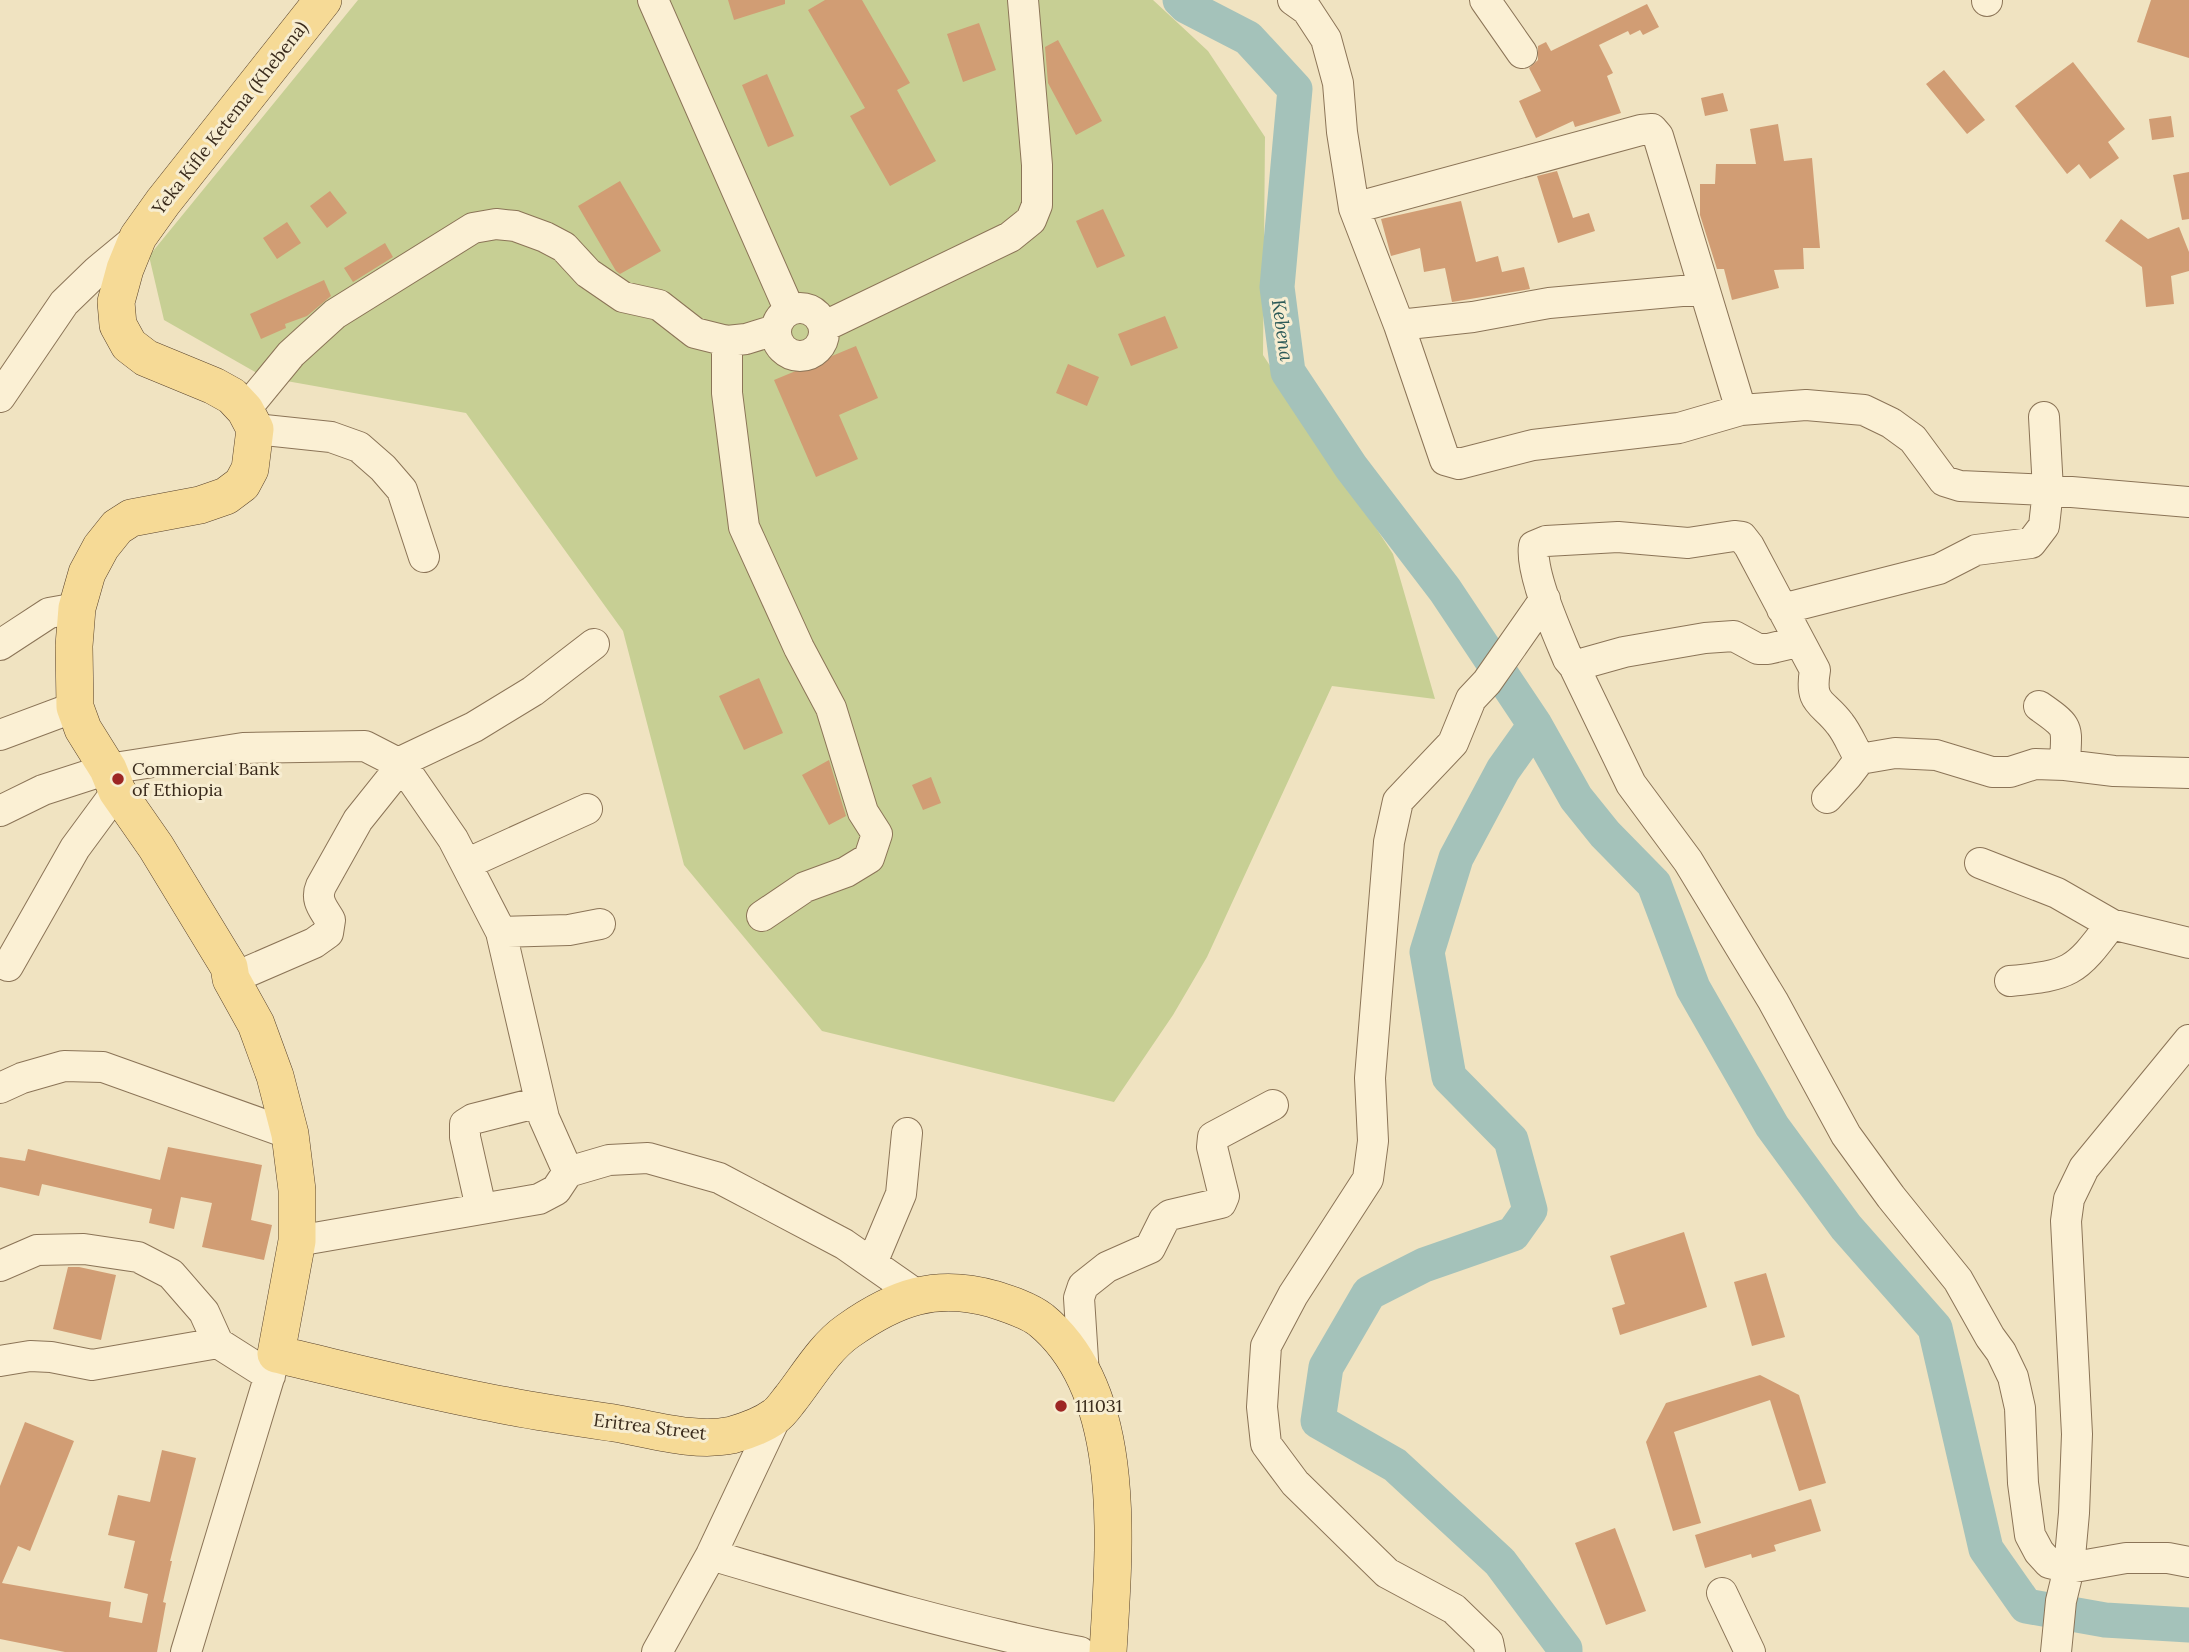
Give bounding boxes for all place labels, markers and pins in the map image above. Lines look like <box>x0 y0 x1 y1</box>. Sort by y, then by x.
place label: Commercial Bank of Ethiopia <box>132 757 280 801</box>
marker: Commercial Bank of Ethiopia <box>110 771 126 787</box>
place label: 111031 <box>1075 1394 1122 1417</box>
marker: 111031 <box>1053 1398 1069 1414</box>

